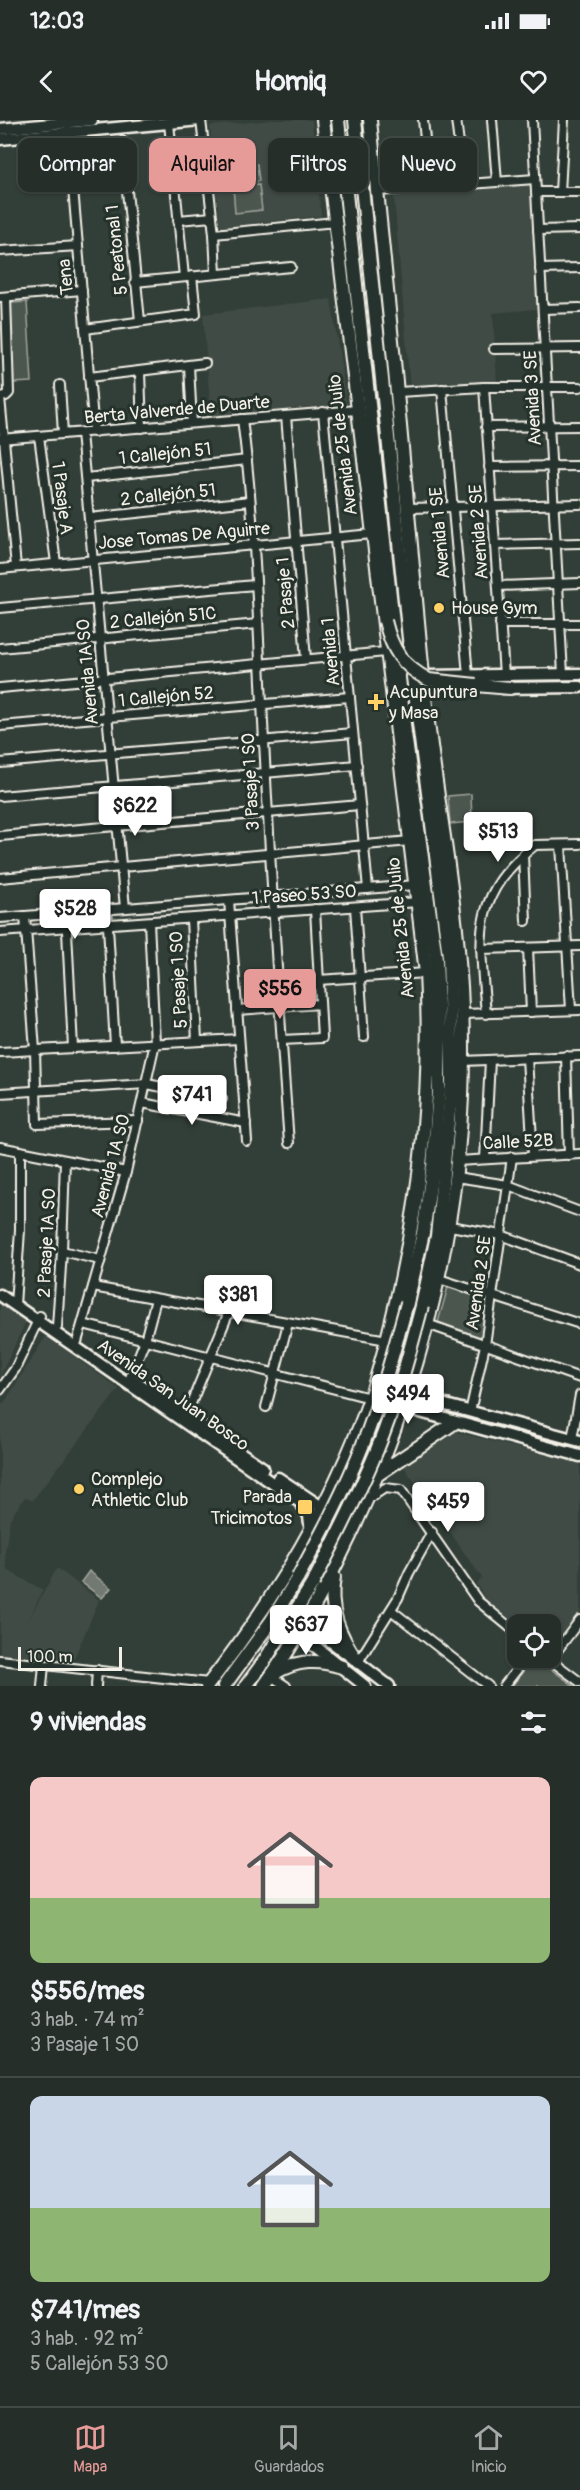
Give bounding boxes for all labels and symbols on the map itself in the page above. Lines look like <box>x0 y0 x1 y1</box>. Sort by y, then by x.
street label: 5 Peatonal 1 <box>101 204 133 296</box>
street label: Tena <box>53 258 79 296</box>
street label: Avenida 3 SE <box>519 350 547 446</box>
street label: Avenida 25 de Julio <box>323 373 363 517</box>
street label: Berta Valverde de Duarte <box>83 390 271 430</box>
street label: 1 Callejón 51 <box>118 438 212 470</box>
street label: 1 Pasaje A <box>46 460 78 536</box>
street label: 2 Callejón 51 <box>119 479 217 511</box>
street label: Avenida 2 SE <box>464 484 494 580</box>
street label: Avenida 1 SE <box>425 486 455 580</box>
street label: Jose Tomas De Aguirre <box>97 517 271 555</box>
street label: 2 Pasaje 1 <box>271 556 301 630</box>
place label: House Gym <box>451 597 538 620</box>
marker: House Gym <box>432 601 446 615</box>
street label: 2 Callejón 51C <box>109 602 217 634</box>
street label: Avenida 1 <box>317 617 345 687</box>
street label: Avenida 1A SO <box>72 618 104 726</box>
street label: 1 Callejón 52 <box>117 681 215 713</box>
place label: Acupuntura y Masa <box>388 681 478 725</box>
marker: Acupuntura y Masa <box>367 693 385 711</box>
street label: 3 Pasaje 1 SO <box>237 733 265 831</box>
pin: $622 <box>99 786 171 837</box>
pin: $513 <box>462 812 534 863</box>
street label: Avenida 25 de Julio <box>382 856 420 1000</box>
street label: 1 Paseo 53 SO <box>251 880 357 910</box>
pin: $528 <box>39 889 111 940</box>
street label: 5 Pasaje 1 SO <box>165 931 193 1029</box>
pin: $556 <box>244 969 316 1020</box>
pin: $741 <box>156 1075 228 1126</box>
street label: Avenida 1A SO <box>86 1112 136 1220</box>
street label: Calle 52B <box>482 1129 554 1155</box>
street label: 2 Pasaje 1A SO <box>33 1188 61 1298</box>
street label: Avenida 2 SE <box>461 1234 497 1332</box>
pin: $381 <box>202 1275 274 1326</box>
street label: Avenida San Juan Bosco <box>93 1334 254 1456</box>
pin: $494 <box>372 1374 444 1425</box>
place label: Complejo Athletic Club <box>91 1468 188 1512</box>
marker: Complejo Athletic Club <box>72 1482 86 1496</box>
pin: $459 <box>412 1482 484 1533</box>
place label: Parada Tricimotos <box>210 1486 292 1530</box>
marker: Parada Tricimotos <box>296 1498 314 1516</box>
pin: $637 <box>270 1605 342 1656</box>
scale bar <box>18 1644 122 1672</box>

